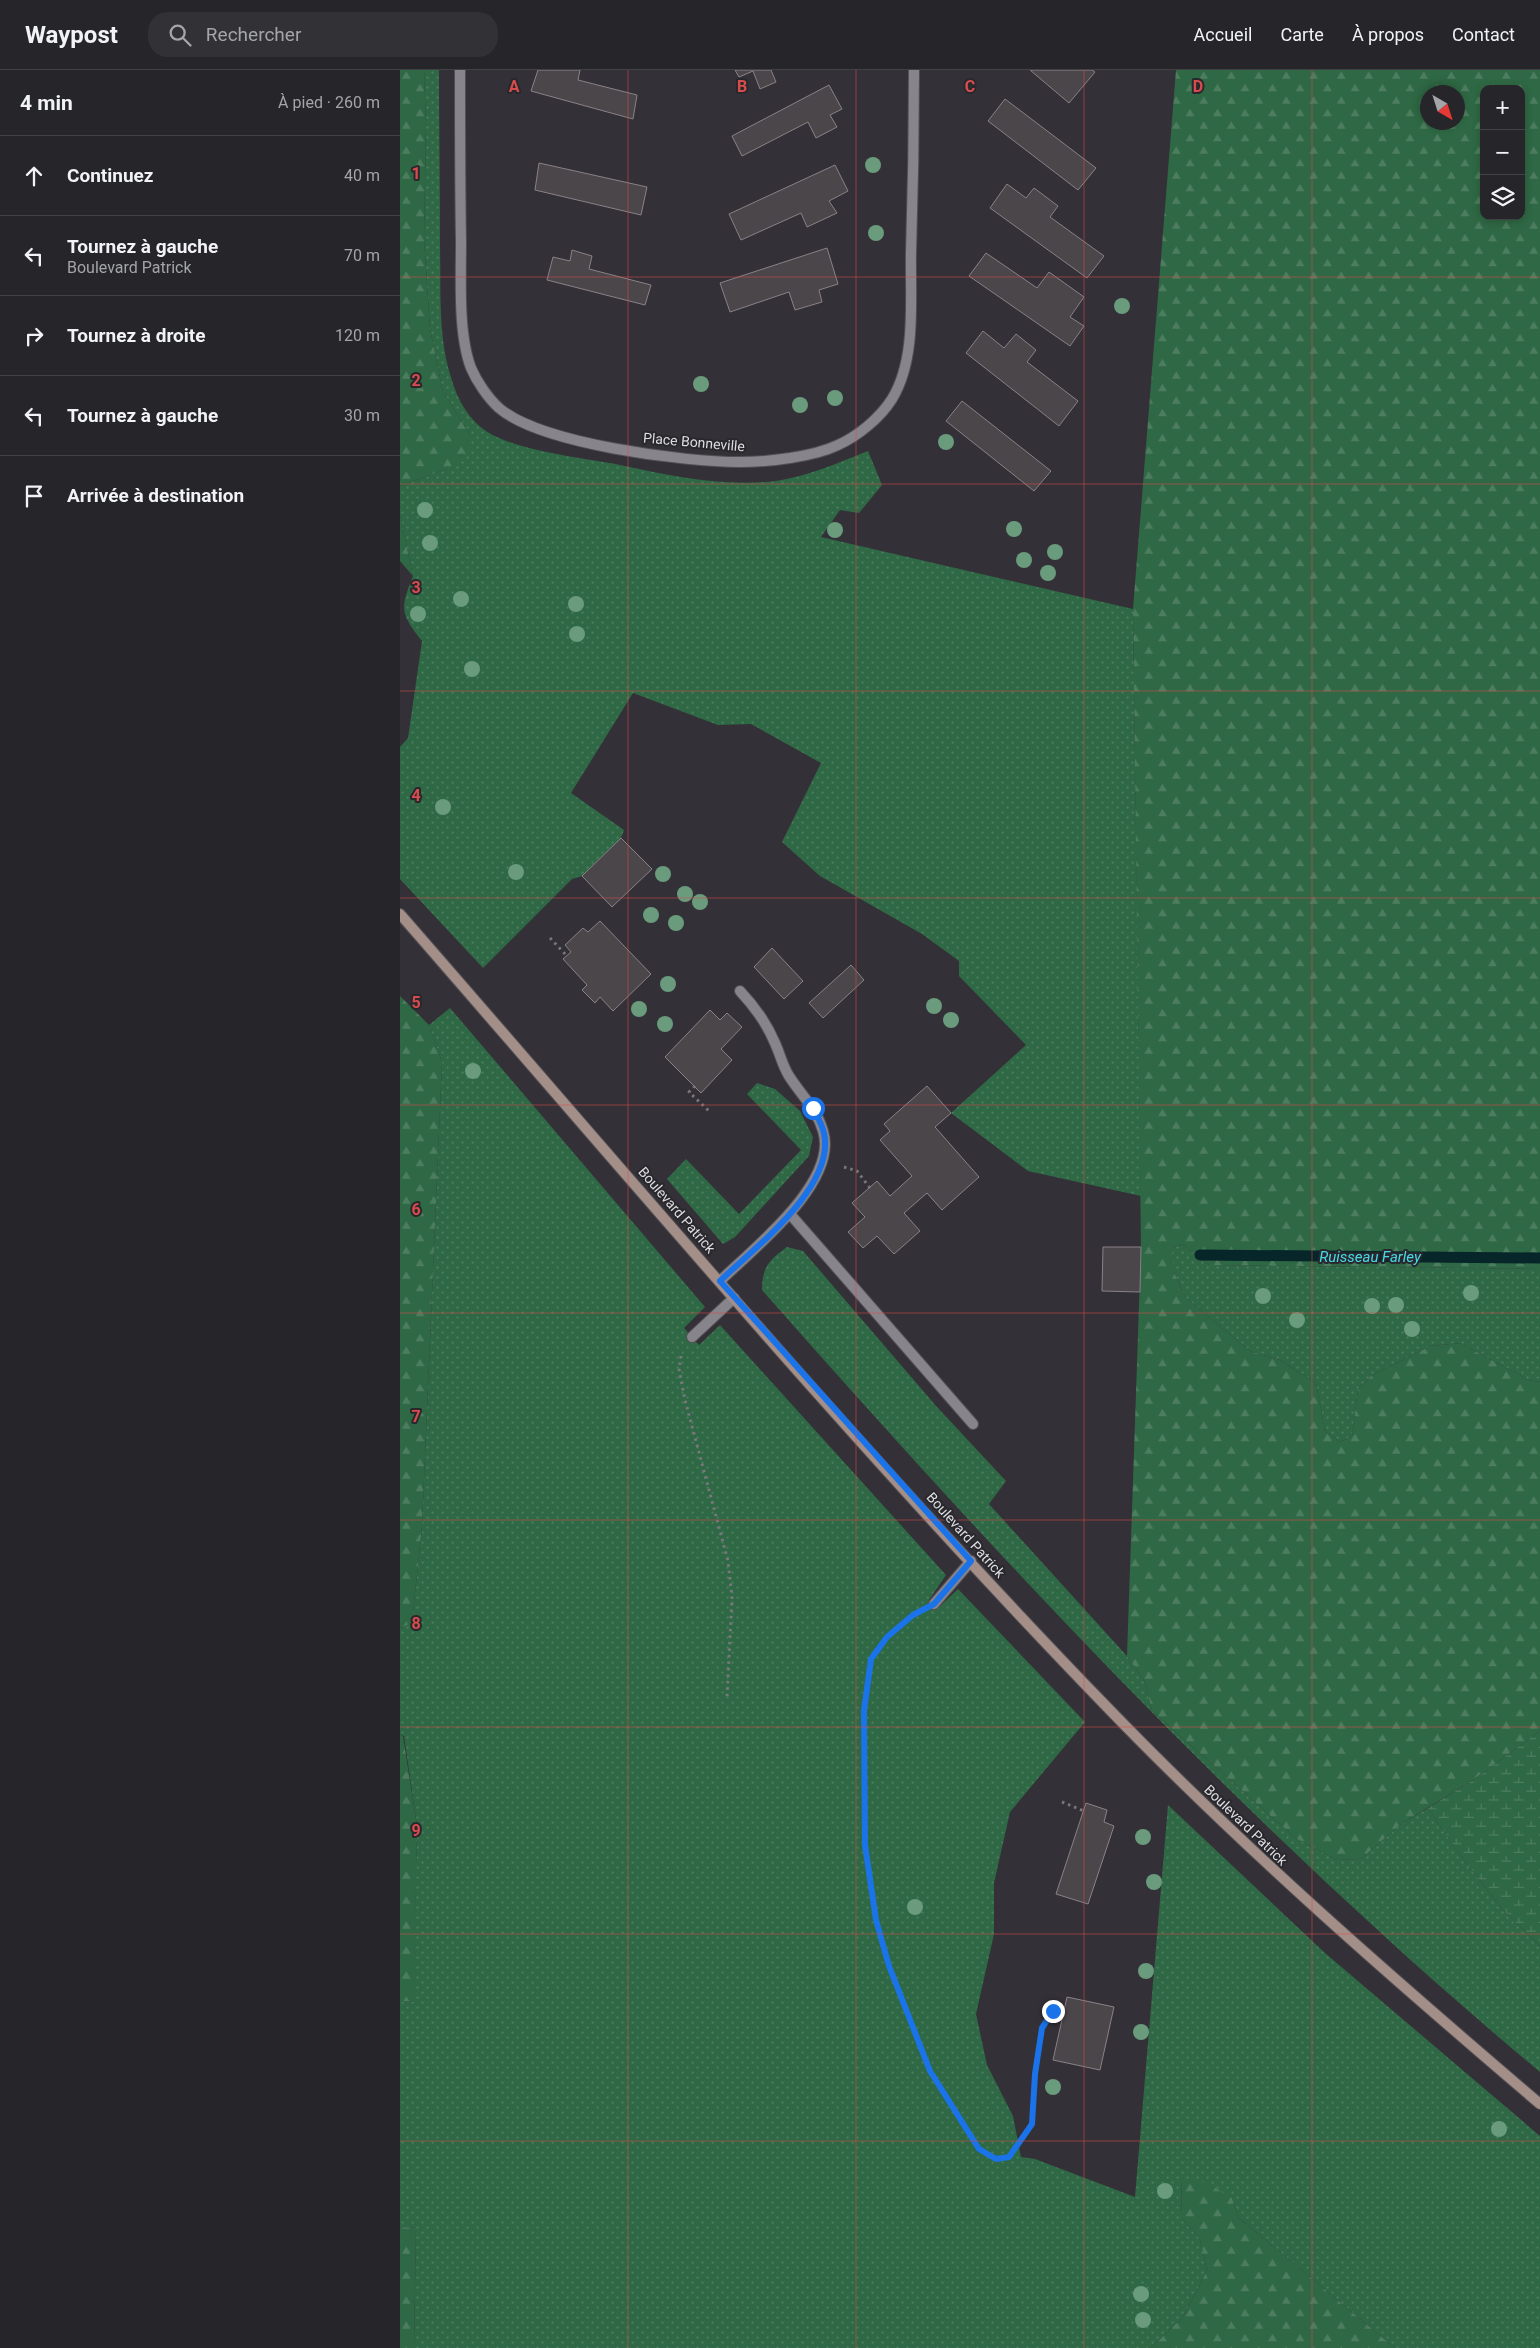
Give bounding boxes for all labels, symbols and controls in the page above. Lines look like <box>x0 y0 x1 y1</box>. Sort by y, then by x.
search box <box>148 12 498 57</box>
text: Waypost <box>25 21 118 49</box>
icon: search <box>166 21 194 49</box>
text: Rechercher <box>206 23 301 46</box>
text: Accueil <box>1194 24 1252 45</box>
text: Carte <box>1280 24 1324 45</box>
text: À propos <box>1352 24 1424 45</box>
text: Contact <box>1452 24 1515 45</box>
text: A <box>509 77 520 96</box>
text: B <box>737 77 747 96</box>
text: C <box>965 77 975 96</box>
text: D <box>1193 77 1203 96</box>
north arrow <box>1420 85 1465 130</box>
map controls <box>1480 85 1525 220</box>
button: + <box>1480 85 1525 130</box>
text: 4 min <box>20 91 73 115</box>
text: À pied · 260 m <box>278 93 380 112</box>
button: − <box>1480 130 1525 175</box>
icon: ahead <box>20 162 48 190</box>
text: Continuez <box>67 164 153 187</box>
text: 1 <box>411 164 421 183</box>
text: 40 m <box>344 166 380 185</box>
button: layers <box>1480 175 1525 220</box>
text: Tournez à gauche <box>67 235 218 258</box>
icon: left <box>20 242 48 270</box>
text: 70 m <box>344 246 380 265</box>
text: Boulevard Patrick <box>67 258 192 277</box>
icon: right <box>20 322 48 350</box>
text: Tournez à droite <box>67 324 206 347</box>
text: 120 m <box>335 326 380 345</box>
text: 2 <box>411 371 421 390</box>
icon: left <box>20 402 48 430</box>
text: Tournez à gauche <box>67 404 218 427</box>
text: 30 m <box>344 406 380 425</box>
street label: Place Bonneville <box>642 430 746 454</box>
icon: arrive <box>20 482 48 510</box>
text: Arrivée à destination <box>67 484 244 507</box>
text: 3 <box>411 578 421 597</box>
text: 4 <box>411 786 421 805</box>
text: 5 <box>411 993 421 1012</box>
route start <box>802 1097 825 1120</box>
street label: Boulevard Patrick <box>635 1164 719 1257</box>
text: 6 <box>411 1200 421 1219</box>
water label: Ruisseau Farley <box>1319 1248 1422 1266</box>
text: 7 <box>411 1407 421 1426</box>
street label: Boulevard Patrick <box>924 1489 1009 1582</box>
text: 8 <box>411 1614 421 1633</box>
street label: Boulevard Patrick <box>1201 1781 1291 1869</box>
text: 9 <box>411 1821 421 1840</box>
route end <box>1042 2000 1065 2023</box>

